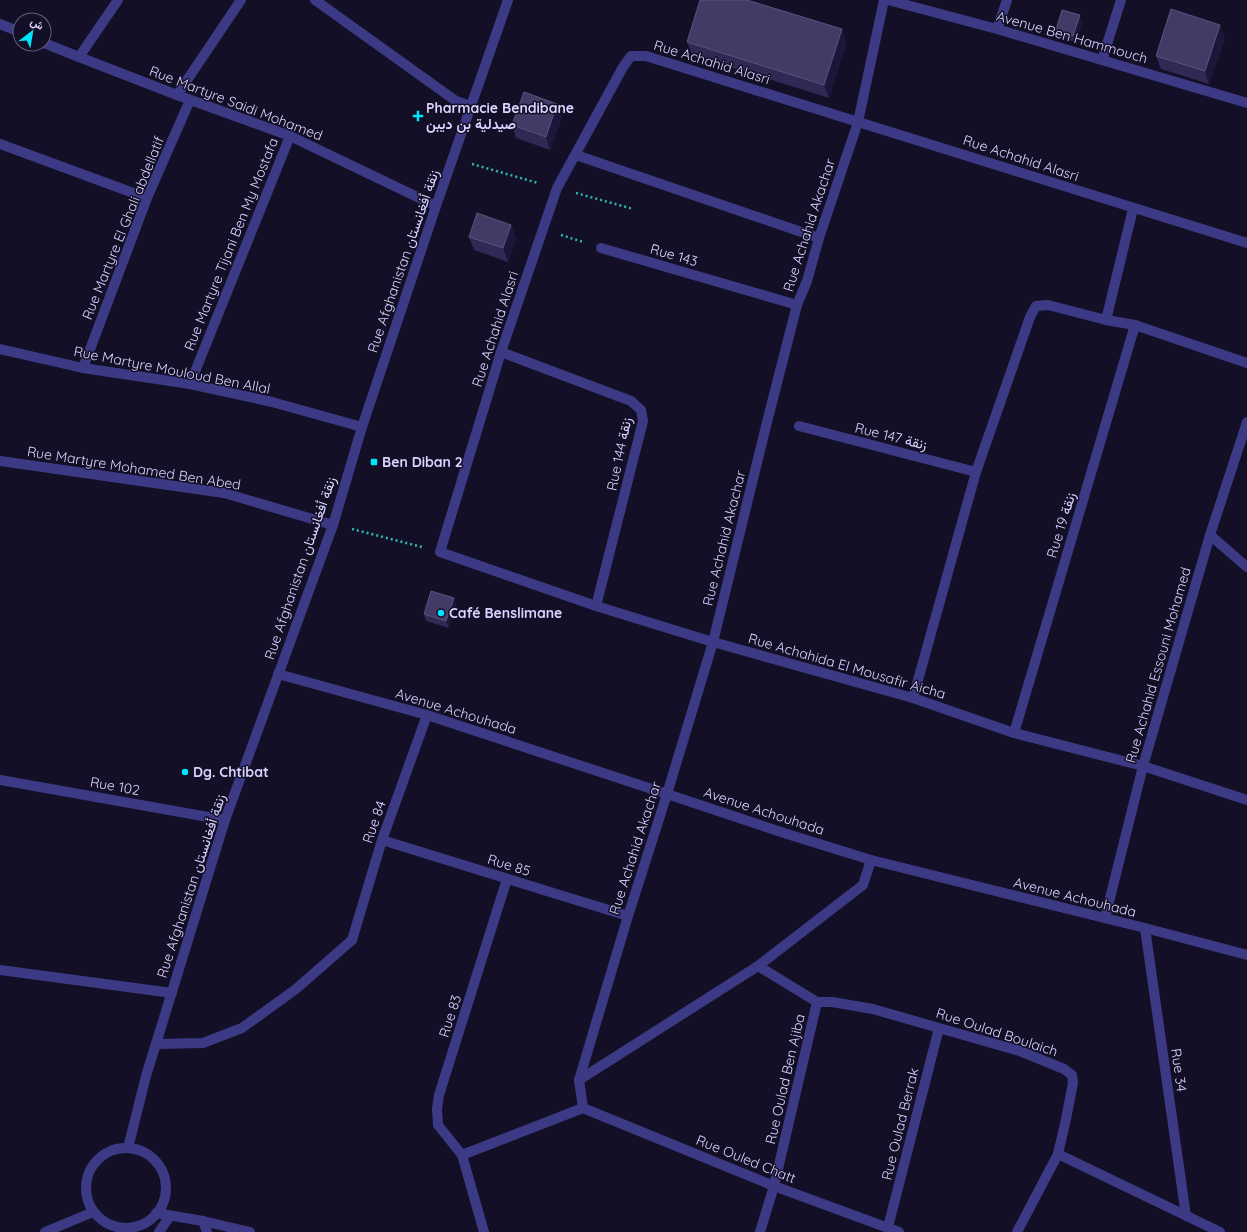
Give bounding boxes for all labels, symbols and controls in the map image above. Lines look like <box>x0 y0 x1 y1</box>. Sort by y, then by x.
street label: Avenue Ben Hammouch <box>994 7 1150 67</box>
north arrow <box>12 12 52 52</box>
text: ش <box>28 14 46 33</box>
street label: Rue Achahid Alasri <box>652 36 772 88</box>
street label: Rue Martyre Saidi Mohamed <box>147 62 325 144</box>
place label: Pharmacie Bendibane صيدلية بن ديبن <box>426 99 574 133</box>
marker: Pharmacie Bendibane صيدلية بن ديبن <box>413 111 423 121</box>
street label: Rue Achahid Alasri <box>961 131 1081 185</box>
street label: Rue Martyre El Ghali abdellatif <box>78 134 168 322</box>
street label: Rue Martyre Tijani Ben My Mostafa <box>180 135 282 353</box>
street label: Rue Achahid Akachar <box>779 156 839 294</box>
street label: Rue Afghanistan زنقة أفغانستان <box>363 167 443 355</box>
street label: Rue 143 <box>648 240 700 270</box>
street label: Rue Achahid Alasri <box>468 269 522 389</box>
street label: Rue Martyre Mouloud Ben Allal <box>72 342 272 398</box>
street label: Rue 144 زنقة <box>602 415 636 492</box>
street label: Rue 147 زنقة <box>853 418 929 454</box>
street label: Rue Martyre Mohamed Ben Abed <box>26 442 242 494</box>
place label: Ben Diban 2 <box>382 453 463 471</box>
marker: Ben Diban 2 <box>369 457 379 467</box>
street label: Rue Achahid Akachar <box>698 468 750 608</box>
street label: Rue Afghanistan زنقة أفغانستان <box>260 474 340 662</box>
street label: Rue 19 زنقة <box>1042 490 1080 560</box>
street label: Rue Achahid Essouni Mohamed <box>1121 565 1195 765</box>
place label: Café Benslimane <box>449 604 562 622</box>
marker: Café Benslimane <box>436 608 446 618</box>
street label: Rue Achahida El Mousafir Aicha <box>746 629 948 703</box>
street label: Avenue Achouhada <box>393 684 519 738</box>
place label: Dg. Chtibat <box>193 763 269 781</box>
marker: Dg. Chtibat <box>180 767 190 777</box>
street label: Rue 102 <box>89 773 142 799</box>
street label: Rue Achahid Akachar <box>605 779 665 917</box>
street label: Avenue Achouhada <box>701 783 827 839</box>
street label: Rue Afghanistan زنقة أفغانستان <box>153 791 229 980</box>
street label: Rue 84 <box>358 798 390 846</box>
street label: Rue 85 <box>485 850 533 880</box>
street label: Avenue Achouhada <box>1012 873 1138 921</box>
street label: Rue 83 <box>435 992 465 1040</box>
street label: Rue Oulad Boulaich <box>934 1004 1060 1060</box>
street label: Rue Oulad Ben Ajiba <box>761 1012 809 1146</box>
street label: Rue 34 <box>1167 1047 1191 1093</box>
street label: Rue Oulad Berrak <box>877 1066 923 1182</box>
street label: Rue Ouled Chatt <box>693 1131 799 1187</box>

